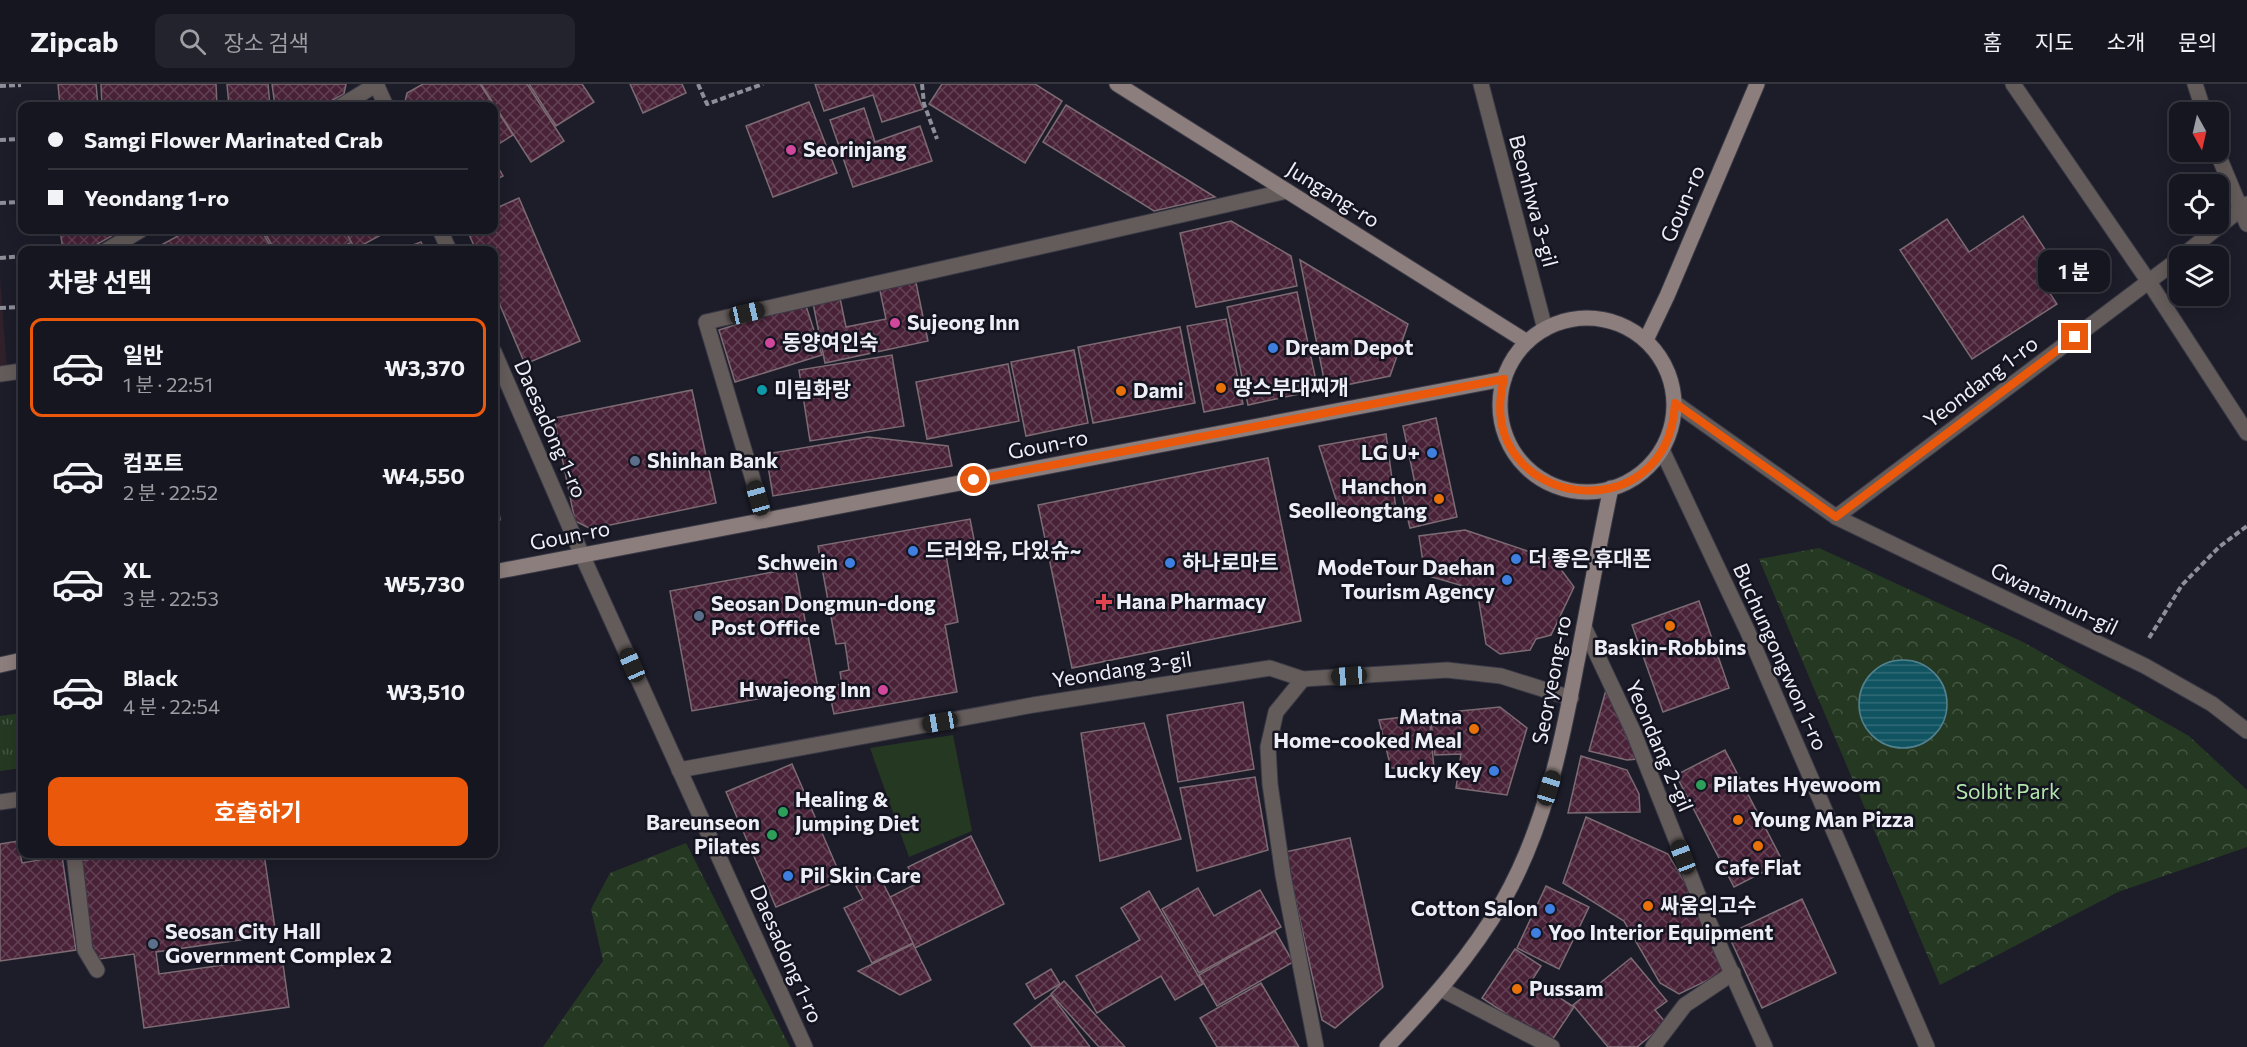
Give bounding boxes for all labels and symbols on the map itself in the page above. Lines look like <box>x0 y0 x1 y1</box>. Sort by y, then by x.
north arrow <box>2169 102 2229 162</box>
street label: Beonhwa 3-gil <box>1505 132 1564 269</box>
place label: Seorinjang <box>803 136 907 161</box>
marker: Seorinjang <box>784 143 798 157</box>
street label: Jungang-ro <box>1283 155 1385 232</box>
street label: Goun-ro <box>1654 161 1709 246</box>
callout: 1 분 <box>2039 250 2111 292</box>
car <box>727 300 767 326</box>
place label: Sujeong Inn <box>907 309 1020 334</box>
marker: Sujeong Inn <box>888 316 902 330</box>
route end <box>2061 323 2088 350</box>
place label: 동양여인숙 <box>782 329 879 354</box>
street label: Yeondang 1-ro <box>1918 330 2042 432</box>
place label: Dream Depot <box>1285 334 1414 359</box>
marker: 동양여인숙 <box>763 336 777 350</box>
marker: Dream Depot <box>1266 341 1280 355</box>
street label: Daesadong 1-ro <box>510 355 593 501</box>
place label: 땅스부대찌개 <box>1233 374 1349 399</box>
place label: 미림화랑 <box>774 376 851 401</box>
place label: Dami <box>1133 377 1184 402</box>
marker: 땅스부대찌개 <box>1214 381 1228 395</box>
marker: 미림화랑 <box>755 383 769 397</box>
marker: Dami <box>1114 384 1128 398</box>
street label: Goun-ro <box>1005 424 1090 464</box>
place label: LG U+ <box>1361 439 1420 464</box>
marker: LG U+ <box>1425 446 1439 460</box>
place label: Shinhan Bank <box>647 447 778 472</box>
marker: Shinhan Bank <box>628 454 642 468</box>
route start <box>960 466 987 493</box>
place label: Hanchon Seolleongtang <box>1288 473 1427 522</box>
car <box>744 478 772 518</box>
marker: Hanchon Seolleongtang <box>1432 492 1446 506</box>
street label: Goun-ro <box>527 515 612 555</box>
place label: 드러와유, 다있슈~ <box>925 537 1082 562</box>
marker: 드러와유, 다있슈~ <box>906 544 920 558</box>
place label: 더 좋은 휴대폰 <box>1528 545 1652 570</box>
place label: Schwein <box>757 549 838 574</box>
place label: 하나로마트 <box>1182 549 1279 574</box>
marker: 더 좋은 휴대폰 <box>1509 552 1523 566</box>
place label: ModeTour Daehan Tourism Agency <box>1317 554 1495 603</box>
marker: Schwein <box>843 556 857 570</box>
marker: 하나로마트 <box>1163 556 1177 570</box>
street label: Gwanamun-gil <box>1987 556 2122 639</box>
street label: Buchungongwon 1-ro <box>1729 559 1834 754</box>
marker: ModeTour Daehan Tourism Agency <box>1500 573 1514 587</box>
place label: Hana Pharmacy <box>1116 588 1267 613</box>
place label: Seosan Dongmun-dong Post Office <box>711 590 936 639</box>
marker: Hana Pharmacy <box>1097 595 1111 609</box>
marker: Seosan Dongmun-dong Post Office <box>692 609 706 623</box>
street label: Seoryeong-ro <box>1526 613 1575 746</box>
marker: Baskin-Robbins <box>1663 619 1677 633</box>
place label: Baskin-Robbins <box>1594 634 1747 659</box>
car <box>616 645 648 685</box>
street label: Yeondang 3-gil <box>1050 645 1193 692</box>
car <box>1330 666 1368 686</box>
place label: Hwajeong Inn <box>739 676 871 701</box>
street label: Yeondang 2-gil <box>1621 676 1699 815</box>
marker: Hwajeong Inn <box>876 683 890 697</box>
place label: Matna Home-cooked Meal <box>1273 703 1462 752</box>
car <box>921 710 959 734</box>
marker: Matna Home-cooked Meal <box>1467 722 1481 736</box>
place label: Lucky Key <box>1384 757 1482 782</box>
marker: Lucky Key <box>1487 764 1501 778</box>
car <box>1535 768 1563 808</box>
place label: Pilates Hyewoom <box>1713 771 1881 796</box>
marker: Pilates Hyewoom <box>1694 778 1708 792</box>
park label: Solbit Park <box>1956 778 2060 803</box>
place label: Healing & Jumping Diet <box>795 786 919 835</box>
marker: Healing & Jumping Diet <box>776 805 790 819</box>
place label: Young Man Pizza <box>1750 806 1914 831</box>
place label: Bareunseon Pilates <box>646 809 760 858</box>
marker: Young Man Pizza <box>1731 813 1745 827</box>
marker: Bareunseon Pilates <box>765 828 779 842</box>
car <box>1668 837 1698 877</box>
marker: Cafe Flat <box>1751 839 1765 853</box>
place label: Cafe Flat <box>1715 854 1801 879</box>
place label: Pil Skin Care <box>800 862 921 887</box>
marker: Pil Skin Care <box>781 869 795 883</box>
street label: Daesadong 1-ro <box>746 880 829 1026</box>
place label: 싸움의고수 <box>1660 892 1757 917</box>
place label: Cotton Salon <box>1411 895 1538 920</box>
marker: 싸움의고수 <box>1641 899 1655 913</box>
marker: Cotton Salon <box>1543 902 1557 916</box>
place label: Seosan City Hall Government Complex 2 <box>165 918 392 967</box>
place label: Yoo Interior Equipment <box>1548 919 1773 944</box>
marker: Yoo Interior Equipment <box>1529 926 1543 940</box>
marker: Seosan City Hall Government Complex 2 <box>146 937 160 951</box>
place label: Pussam <box>1529 975 1604 1000</box>
marker: Pussam <box>1510 982 1524 996</box>

